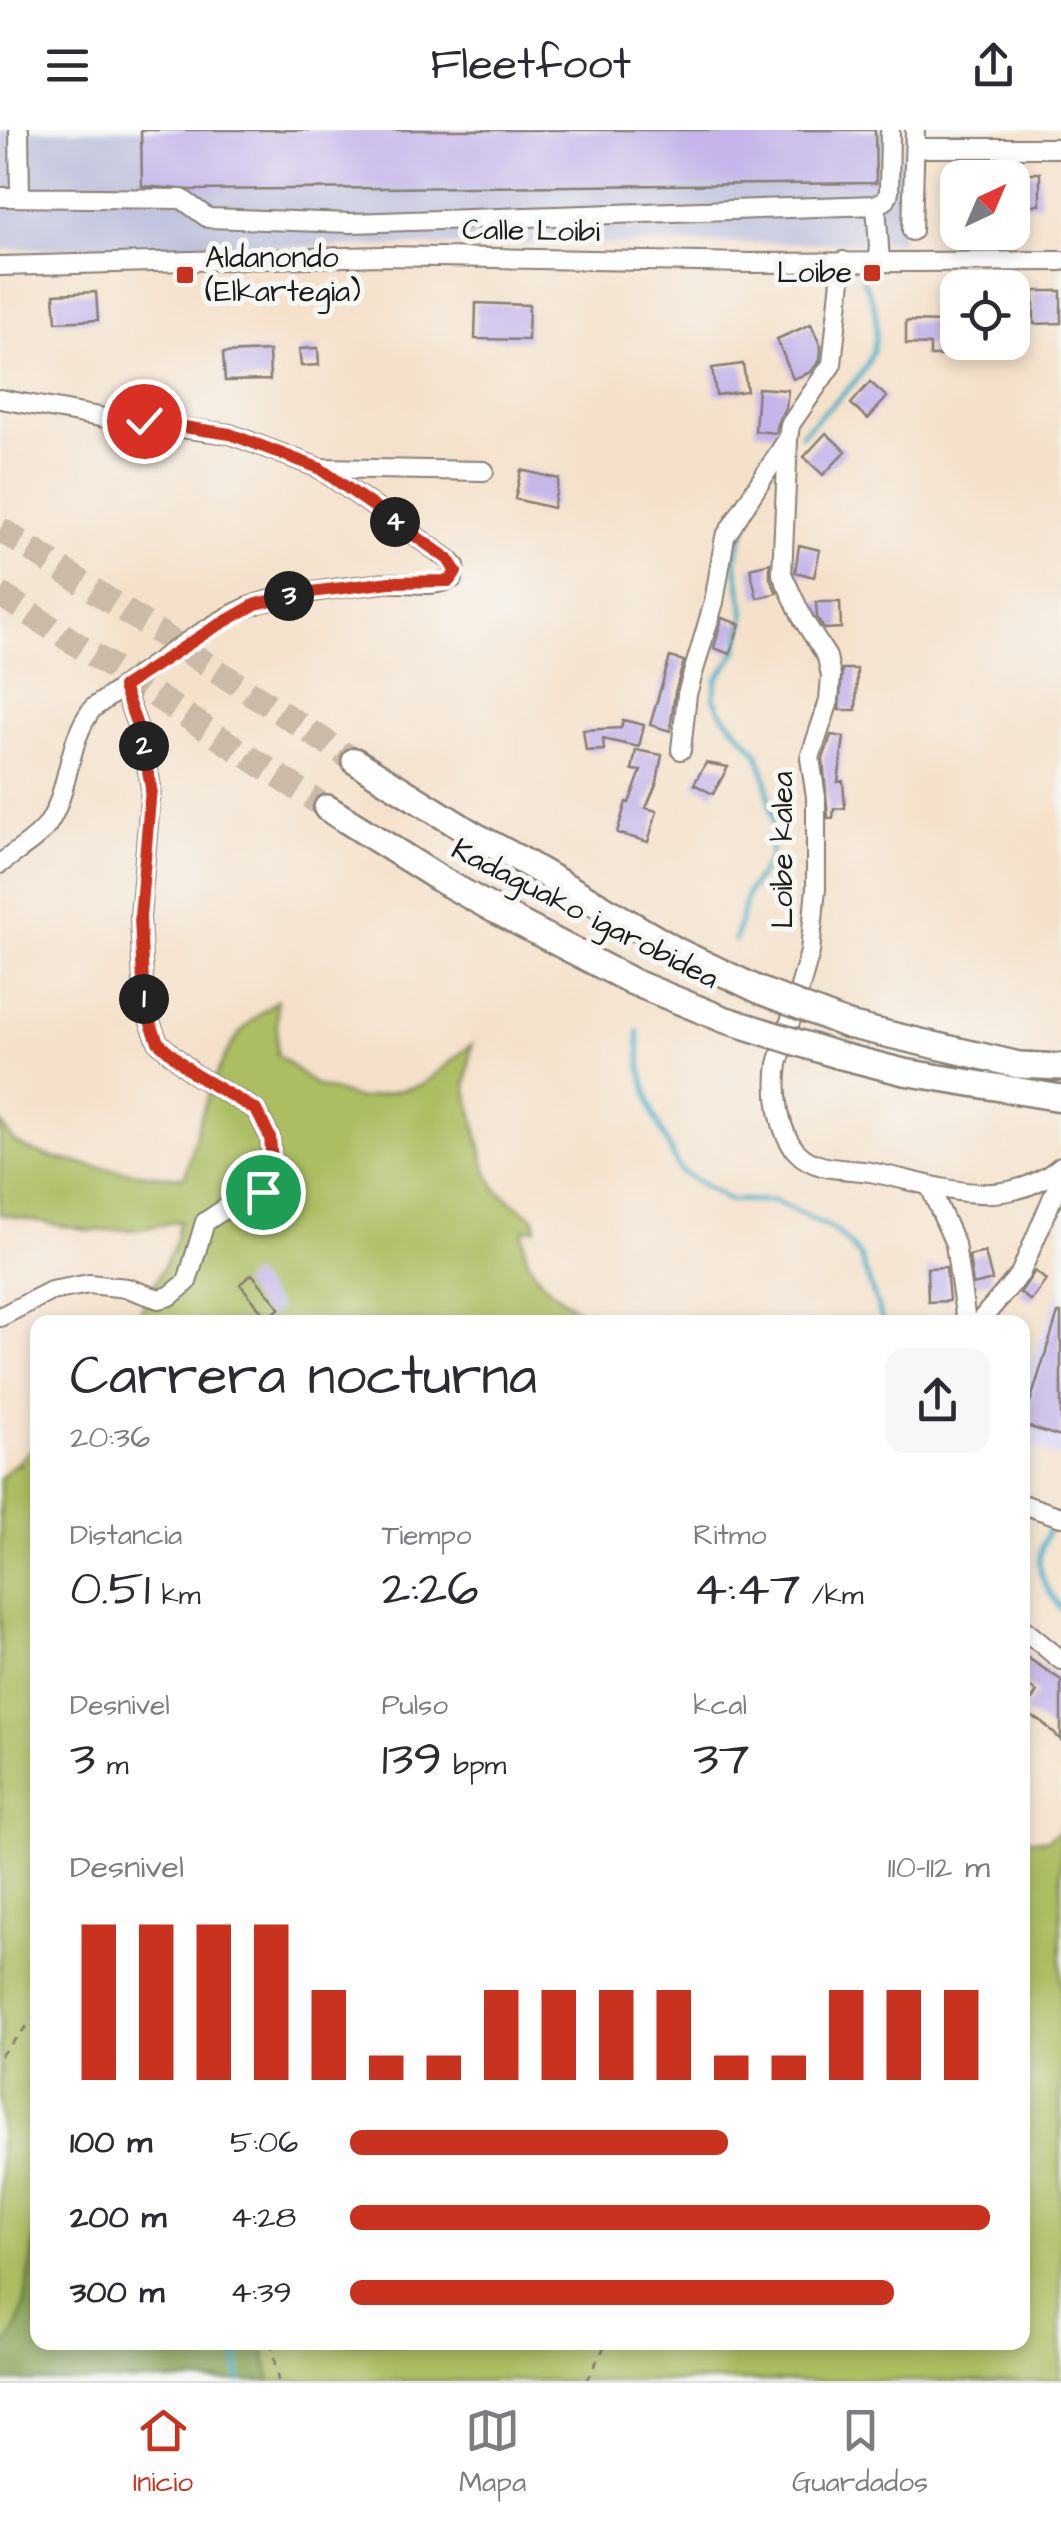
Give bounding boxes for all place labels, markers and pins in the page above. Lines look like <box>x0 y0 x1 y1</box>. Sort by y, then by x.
place label: Aldanondo (Elkartegia) <box>205 237 361 314</box>
place label: Loibe <box>777 252 852 294</box>
marker: Loibe <box>861 262 883 284</box>
marker: Aldanondo (Elkartegia) <box>174 264 196 286</box>
pin <box>102 379 187 464</box>
pin: 4 <box>370 497 420 547</box>
pin: 3 <box>264 571 314 621</box>
pin: 2 <box>119 721 169 771</box>
pin: 1 <box>119 974 169 1024</box>
pin <box>221 1150 306 1235</box>

